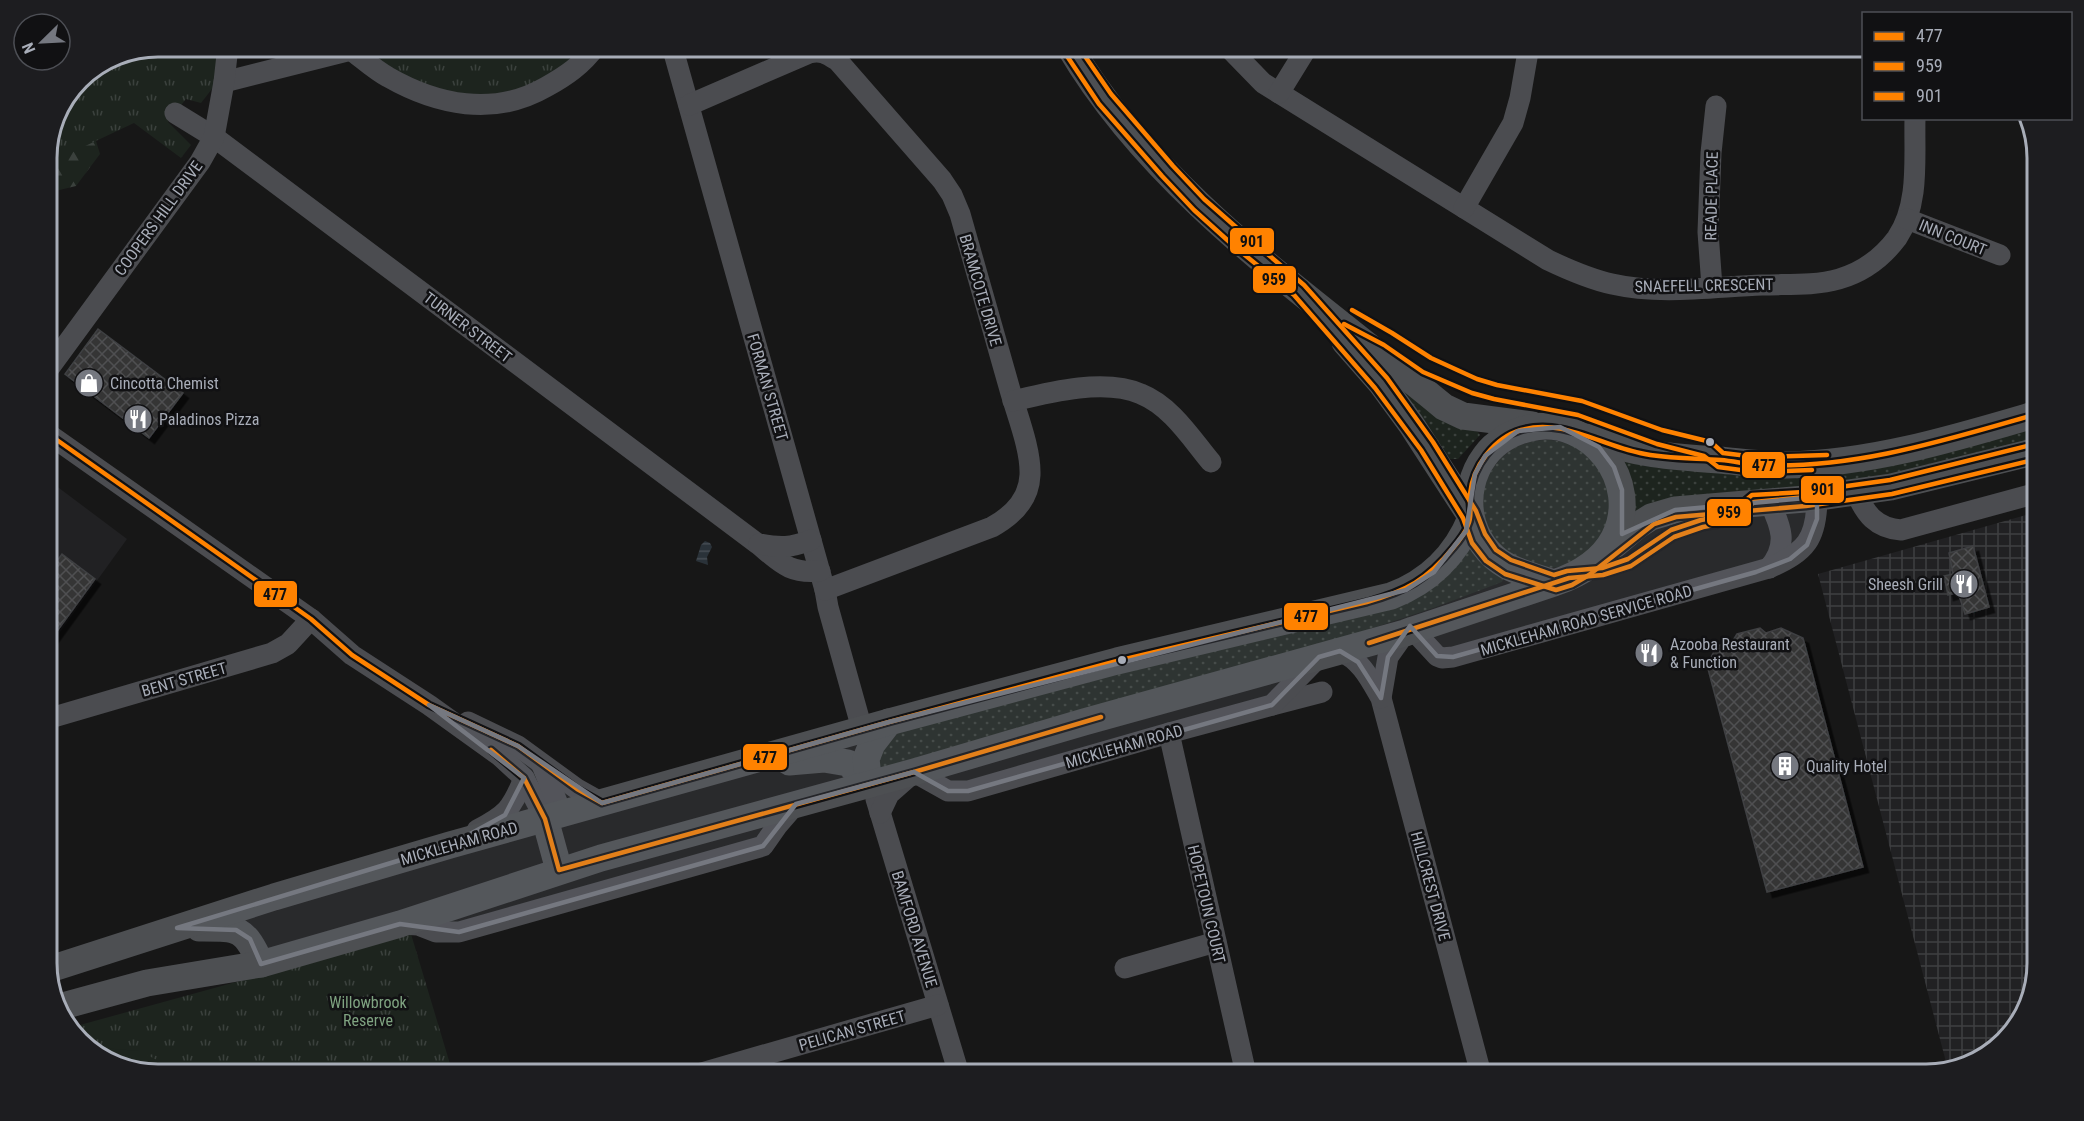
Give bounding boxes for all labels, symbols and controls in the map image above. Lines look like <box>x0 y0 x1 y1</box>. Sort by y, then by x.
north arrow <box>12 12 72 72</box>
legend <box>1862 12 2072 120</box>
text: 477 <box>1916 25 1943 46</box>
text: N <box>18 40 39 56</box>
text: 959 <box>1916 55 1943 76</box>
text: 901 <box>1916 85 1943 106</box>
street label: READE PLACE <box>1701 151 1722 241</box>
street label: COOPERS HILL DRIVE <box>110 157 206 279</box>
street label: INN COURT <box>1916 215 1989 260</box>
line badge: 901 <box>1229 227 1275 255</box>
street label: BRAMCOTE DRIVE <box>955 232 1006 348</box>
text: 901 <box>1240 232 1264 251</box>
line badge: 959 <box>1252 265 1297 294</box>
text: 959 <box>1262 270 1286 289</box>
street label: SNAEFELL CRESCENT <box>1634 275 1774 296</box>
street label: TURNER STREET <box>420 288 515 367</box>
street label: FORMAN STREET <box>743 331 792 443</box>
shop icon: Cincotta Chemist <box>73 367 105 399</box>
place label: Cincotta Chemist <box>110 374 219 393</box>
restaurant icon: Paladinos Pizza <box>122 403 154 435</box>
place label: Paladinos Pizza <box>159 410 259 429</box>
unlabelled marker <box>1704 436 1716 448</box>
line badge: 477 <box>1741 451 1786 479</box>
text: 477 <box>1752 456 1776 475</box>
line badge: 901 <box>1800 475 1845 504</box>
text: 901 <box>1811 480 1835 499</box>
line badge: 959 <box>1706 498 1752 527</box>
text: 959 <box>1717 503 1741 522</box>
restaurant icon: Sheesh Grill <box>1948 568 1980 600</box>
place label: Sheesh Grill <box>1868 575 1943 594</box>
line badge: 477 <box>253 580 298 608</box>
street label: MICKLEHAM ROAD SERVICE ROAD <box>1478 581 1694 660</box>
text: 477 <box>263 585 287 604</box>
line badge: 477 <box>1283 602 1329 631</box>
text: 477 <box>1294 607 1318 626</box>
place label: Azooba Restaurant & Function <box>1670 635 1790 672</box>
restaurant icon: Azooba Restaurant & Function <box>1633 637 1665 669</box>
unlabelled marker <box>1116 654 1128 666</box>
street label: BENT STREET <box>139 658 229 701</box>
street label: MICKLEHAM ROAD <box>1063 721 1185 772</box>
line badge: 477 <box>742 743 788 771</box>
text: 477 <box>753 748 777 767</box>
building icon: Quality Hotel <box>1769 750 1801 782</box>
place label: Quality Hotel <box>1806 757 1887 776</box>
street label: MICKLEHAM ROAD <box>398 818 520 869</box>
street label: HILLCREST DRIVE <box>1407 829 1454 943</box>
street label: HOPETOUN COURT <box>1184 843 1229 965</box>
street label: BAMFORD AVENUE <box>888 869 941 990</box>
park label: Willowbrook Reserve <box>329 993 408 1030</box>
street label: PELICAN STREET <box>797 1006 908 1055</box>

